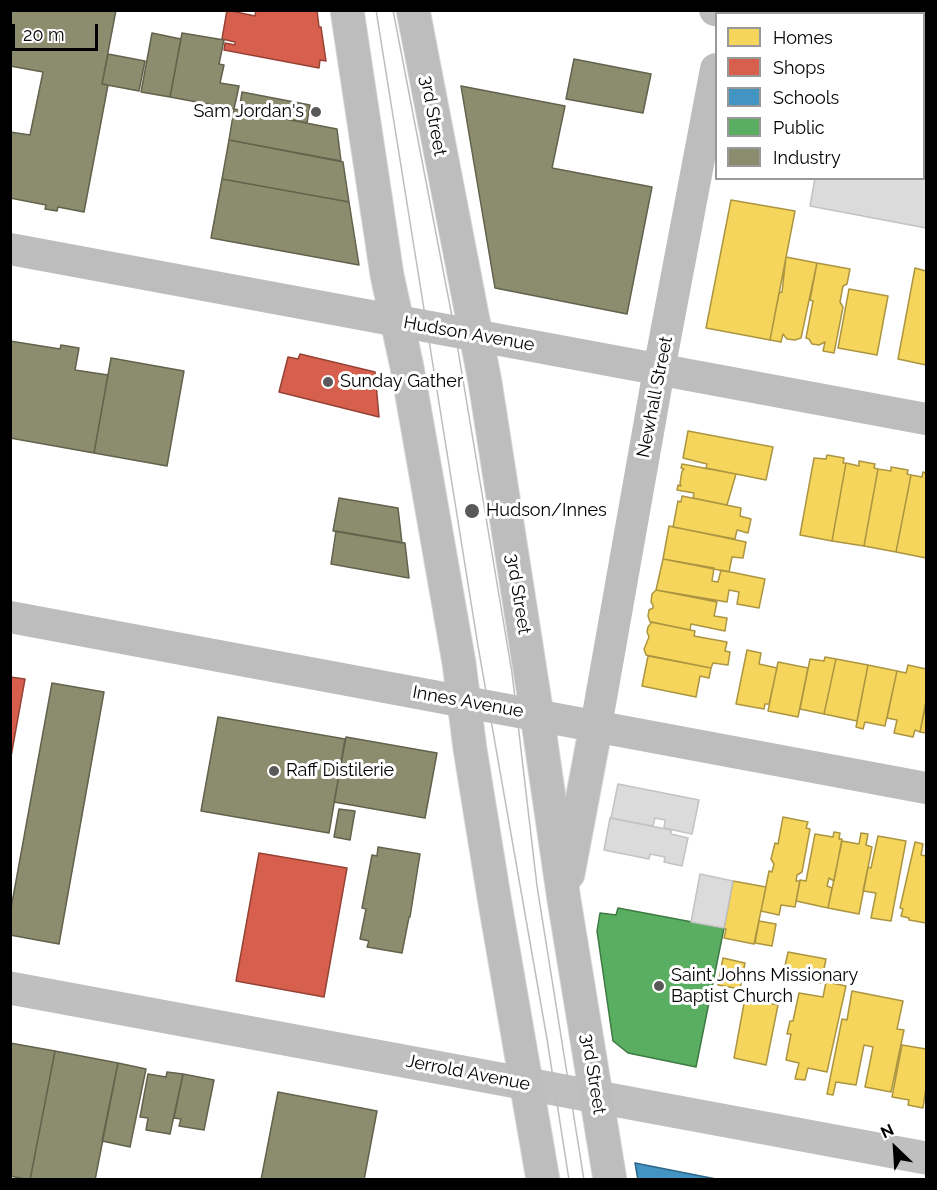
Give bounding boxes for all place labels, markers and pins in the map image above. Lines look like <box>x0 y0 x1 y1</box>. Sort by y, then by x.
place label: Sam Jordan's <box>193 101 304 123</box>
marker: Sam Jordan's <box>309 105 323 119</box>
place label: Sunday Gather <box>340 371 463 393</box>
marker: Sunday Gather <box>321 375 335 389</box>
place label: Hudson/Innes <box>486 500 607 522</box>
marker: Hudson/Innes <box>463 502 481 520</box>
place label: Raff Distilerie <box>286 760 394 782</box>
marker: Raff Distilerie <box>267 764 281 778</box>
place label: Saint Johns Missionary Baptist Church <box>671 965 858 1008</box>
marker: Saint Johns Missionary Baptist Church <box>652 979 666 993</box>

